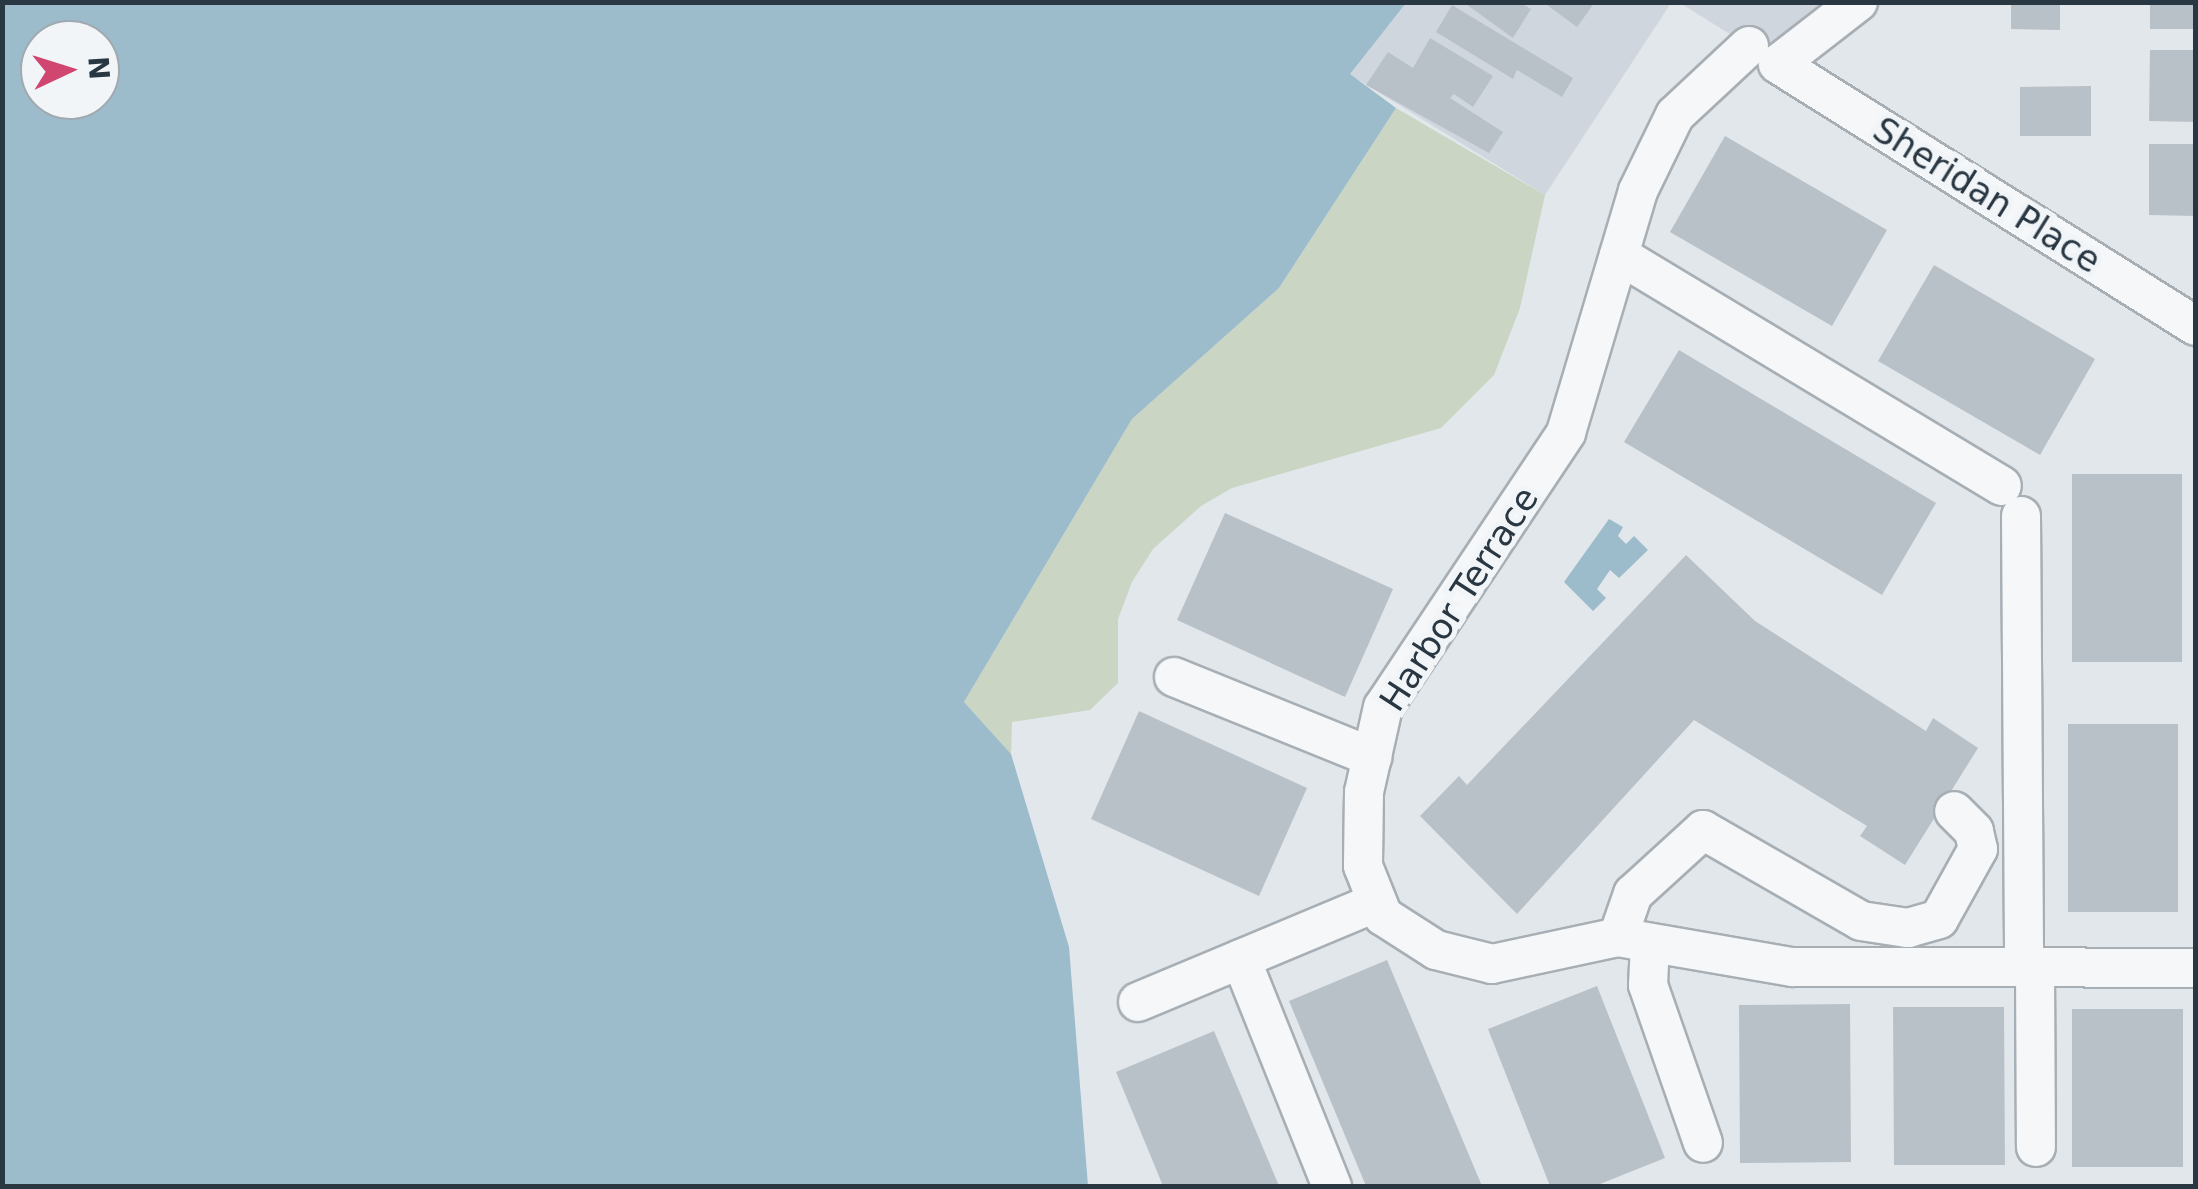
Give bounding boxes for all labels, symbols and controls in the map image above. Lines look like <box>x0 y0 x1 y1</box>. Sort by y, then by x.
north arrow <box>20 20 120 120</box>
text: N <box>81 55 116 81</box>
street label: Sheridan Place <box>1866 108 2108 282</box>
street label: Harbor Terrace <box>1371 479 1547 719</box>

